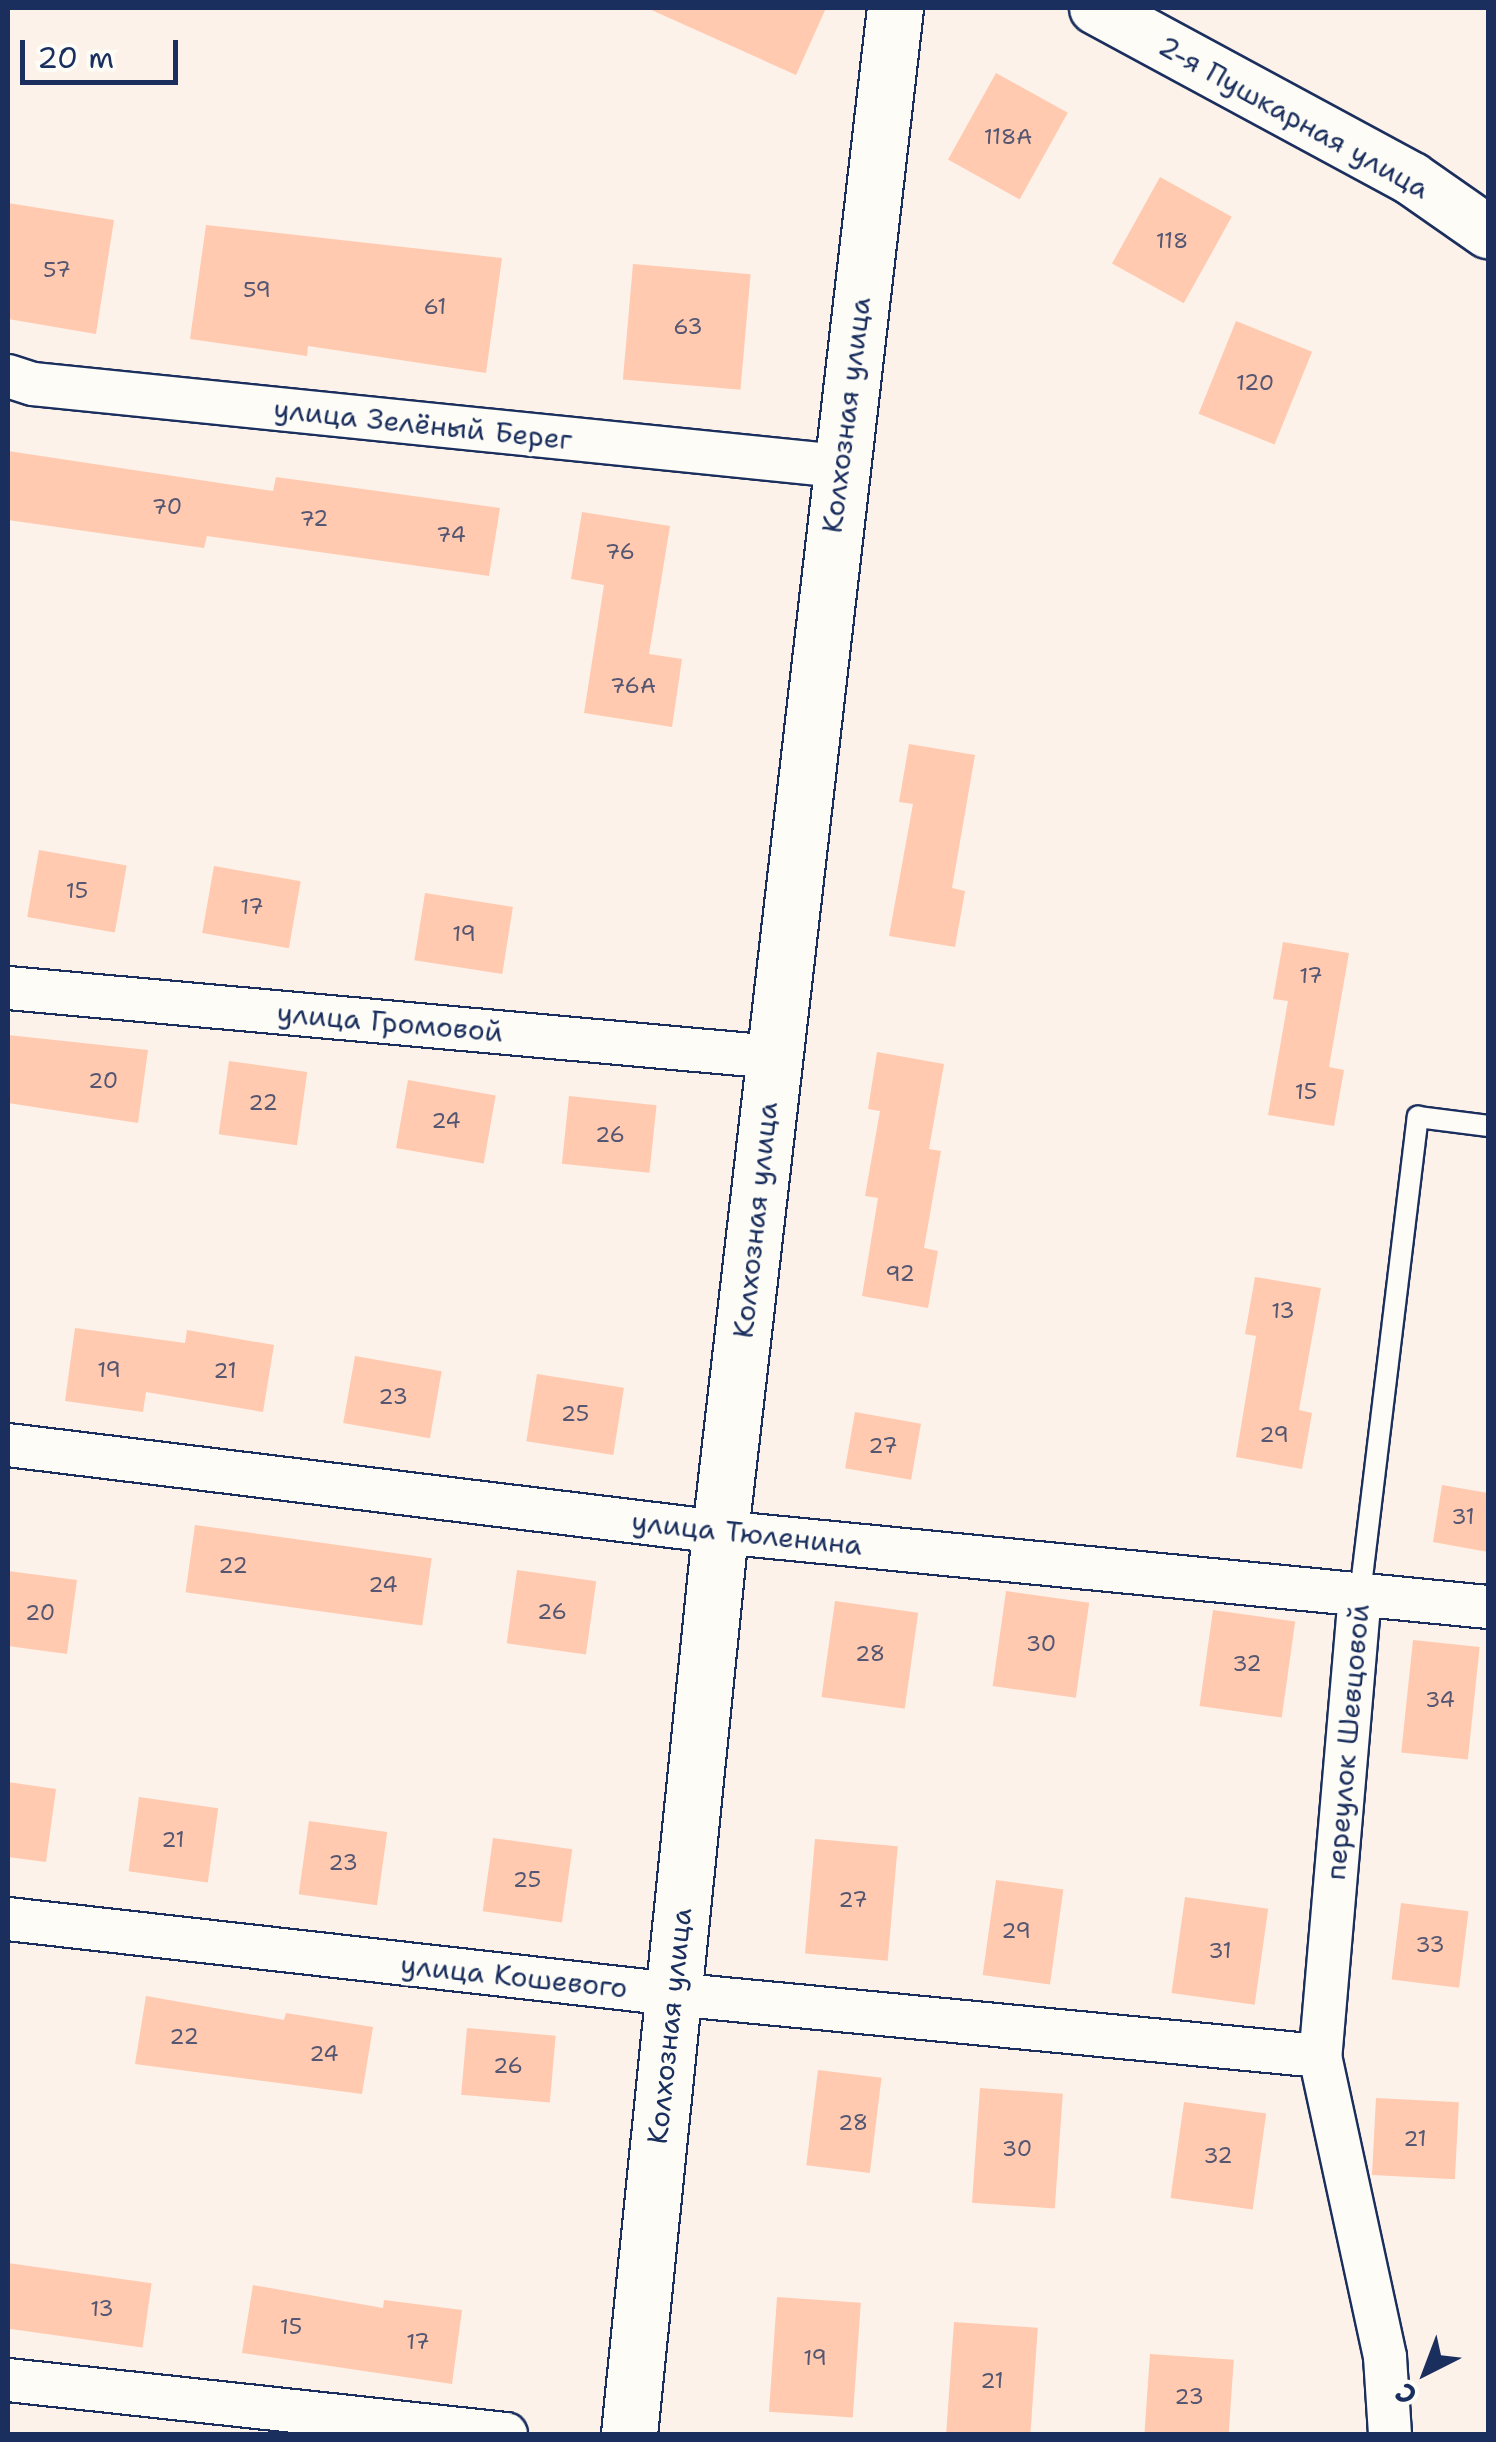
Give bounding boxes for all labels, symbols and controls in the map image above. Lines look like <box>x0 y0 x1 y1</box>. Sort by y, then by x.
scale bar <box>25 20 182 82</box>
street label: 2-я Пушкарная улица <box>1153 29 1435 205</box>
text: 20 m <box>37 37 114 78</box>
house number: 118А <box>984 124 1032 150</box>
house number: 118 <box>1156 228 1188 254</box>
house number: 57 <box>43 257 71 283</box>
house number: 59 <box>243 277 271 303</box>
house number: 61 <box>424 294 446 320</box>
street label: Колхозная улица <box>815 295 877 535</box>
house number: 63 <box>673 314 703 340</box>
house number: 120 <box>1236 370 1274 396</box>
street label: улица Зелёный Берег <box>272 392 574 456</box>
house number: 70 <box>152 494 182 520</box>
house number: 72 <box>300 506 328 532</box>
house number: 74 <box>436 522 466 548</box>
house number: 76 <box>605 539 635 565</box>
house number: 76А <box>610 673 656 699</box>
house number: 15 <box>66 878 88 904</box>
house number: 17 <box>240 894 264 920</box>
house number: 19 <box>452 921 476 947</box>
house number: 17 <box>1299 963 1323 989</box>
street label: улица Громовой <box>276 995 504 1049</box>
house number: 20 <box>88 1068 118 1094</box>
house number: 15 <box>1295 1079 1317 1105</box>
house number: 22 <box>248 1090 278 1116</box>
street label: Колхозная улица <box>726 1100 784 1340</box>
house number: 24 <box>431 1108 461 1134</box>
house number: 26 <box>595 1122 625 1148</box>
house number: 92 <box>885 1261 915 1287</box>
house number: 13 <box>1271 1298 1295 1324</box>
house number: 19 <box>97 1357 121 1383</box>
house number: 21 <box>213 1358 237 1384</box>
house number: 23 <box>378 1384 408 1410</box>
house number: 25 <box>561 1401 589 1427</box>
house number: 29 <box>1259 1422 1289 1448</box>
house number: 27 <box>868 1433 898 1459</box>
street label: улица Тюленина <box>630 1504 864 1562</box>
house number: 31 <box>1451 1504 1475 1530</box>
house number: 22 <box>218 1553 248 1579</box>
house number: 24 <box>368 1572 398 1598</box>
house number: 26 <box>537 1599 567 1625</box>
house number: 20 <box>25 1600 55 1626</box>
street label: переулок Шевцовой <box>1318 1603 1376 1881</box>
house number: 30 <box>1026 1631 1056 1657</box>
house number: 28 <box>855 1641 885 1667</box>
house number: 32 <box>1232 1651 1262 1677</box>
house number: 34 <box>1425 1687 1455 1713</box>
house number: 21 <box>161 1827 185 1853</box>
house number: 23 <box>328 1850 358 1876</box>
house number: 25 <box>513 1867 541 1893</box>
house number: 27 <box>838 1887 868 1913</box>
street label: Колхозная улица <box>640 1906 698 2146</box>
house number: 29 <box>1001 1918 1031 1944</box>
house number: 33 <box>1415 1932 1445 1958</box>
house number: 31 <box>1208 1938 1232 1964</box>
street label: улица Кошевого <box>399 1947 629 2005</box>
house number: 22 <box>169 2024 199 2050</box>
house number: 24 <box>309 2041 339 2067</box>
house number: 26 <box>493 2053 523 2079</box>
house number: 28 <box>838 2110 868 2136</box>
house number: 21 <box>1403 2126 1427 2152</box>
house number: 30 <box>1002 2136 1032 2162</box>
house number: 32 <box>1203 2143 1233 2169</box>
house number: 13 <box>90 2296 114 2322</box>
house number: 15 <box>280 2314 302 2340</box>
north arrow <box>1376 2322 1476 2422</box>
house number: 17 <box>406 2329 430 2355</box>
house number: 19 <box>803 2345 827 2371</box>
house number: 21 <box>980 2368 1004 2394</box>
text: С <box>1387 2374 1425 2414</box>
house number: 23 <box>1174 2384 1204 2410</box>

